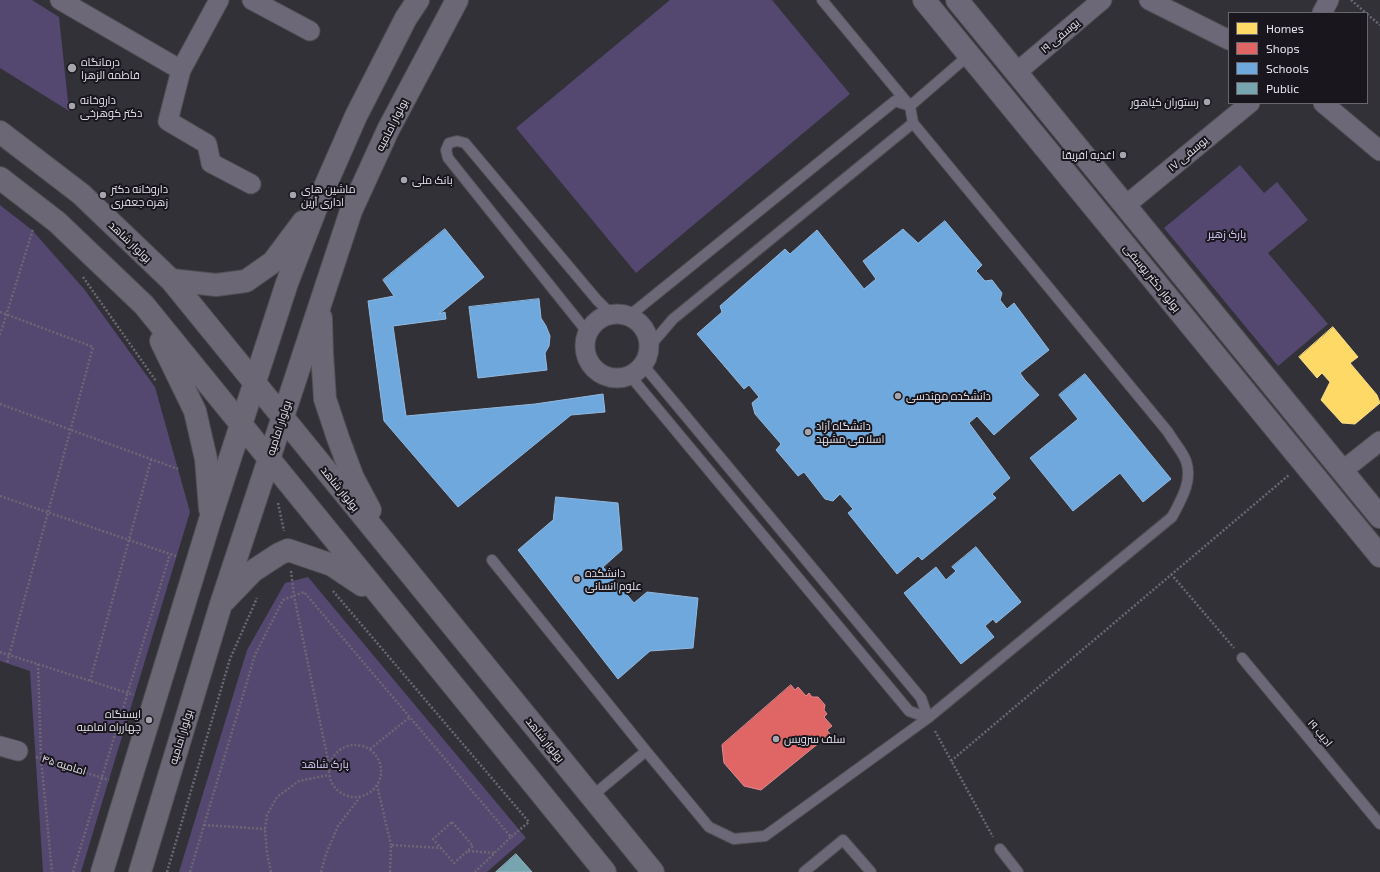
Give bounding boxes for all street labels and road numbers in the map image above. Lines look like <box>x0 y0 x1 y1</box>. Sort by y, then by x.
street label: یوسفی ۱۹ <box>1038 16 1082 56</box>
street label: بولوار امامیه <box>373 97 411 153</box>
street label: یوسفی ۱۷ <box>1165 134 1211 174</box>
street label: بولوار شاهد <box>106 219 154 265</box>
street label: بولوار دکتر یوسفی <box>1121 241 1183 315</box>
street label: بولوار امامیه <box>264 399 294 457</box>
street label: بولوار شاهد <box>318 464 362 514</box>
street label: بولوار امامیه <box>166 708 196 766</box>
street label: بولوار شاهد <box>523 715 567 765</box>
street label: ادیب ۱۹ <box>1305 717 1335 749</box>
street label: امامیه ۴۵ <box>40 752 88 778</box>

